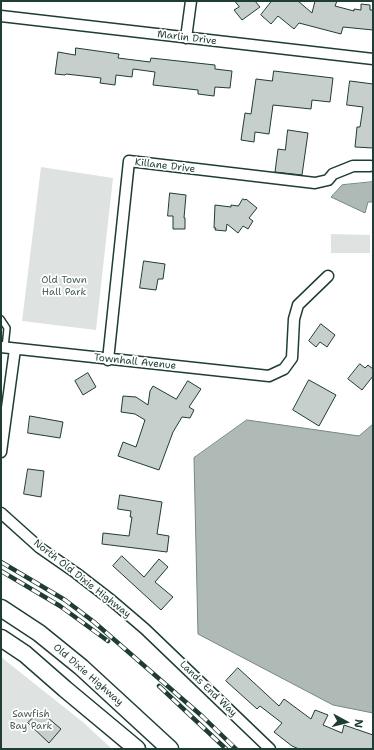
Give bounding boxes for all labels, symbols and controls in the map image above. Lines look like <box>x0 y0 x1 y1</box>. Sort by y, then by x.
street label: Marlin Drive <box>157 28 217 48</box>
street label: Killane Drive <box>134 156 196 176</box>
park label: Old Town Hall Park <box>41 274 87 298</box>
street label: Townhall Avenue <box>93 352 177 372</box>
street label: North Old Dixie Highway <box>31 537 133 621</box>
street label: Old Dixie Highway <box>51 641 125 709</box>
street label: Lands End Way <box>177 659 239 719</box>
north arrow <box>326 702 366 742</box>
park label: Sawfish Bay Park <box>10 708 52 732</box>
text: N <box>350 718 366 729</box>

